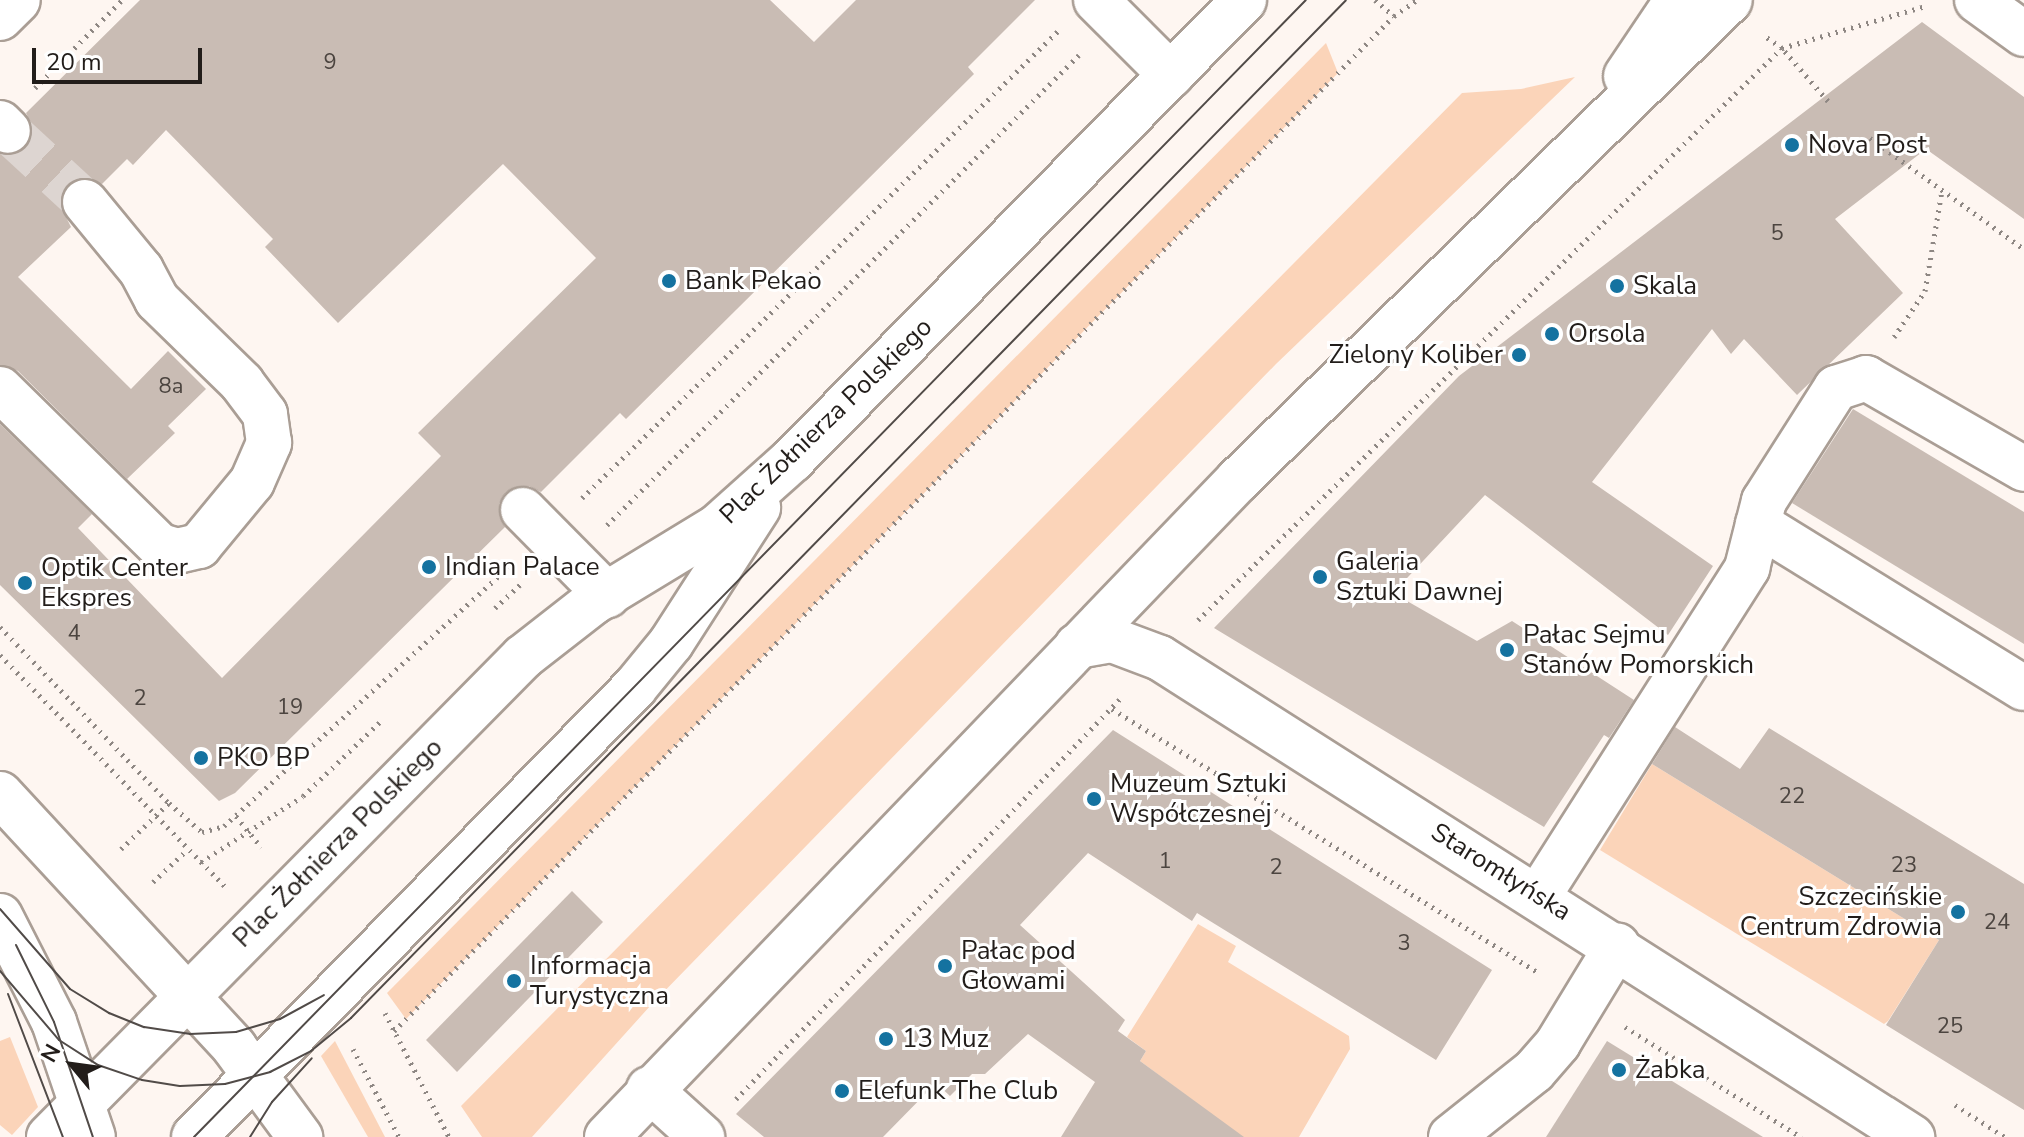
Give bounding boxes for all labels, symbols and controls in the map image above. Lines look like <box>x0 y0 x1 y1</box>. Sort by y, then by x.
scale bar <box>36 32 206 82</box>
text: 20 m <box>46 46 102 78</box>
house number: 9 <box>323 50 337 76</box>
place label: Nova Post <box>1808 129 1927 161</box>
marker: Nova Post <box>1783 136 1801 154</box>
house number: 5 <box>1770 221 1784 247</box>
place label: Bank Pekao <box>685 265 822 297</box>
place label: Skala <box>1633 270 1697 302</box>
marker: Bank Pekao <box>660 272 678 290</box>
marker: Skala <box>1608 277 1626 295</box>
street label: Plac Żołnierza Polskiego <box>713 311 939 531</box>
place label: Orsola <box>1568 318 1646 350</box>
marker: Orsola <box>1543 325 1561 343</box>
place label: Zielony Koliber <box>1329 339 1503 371</box>
marker: Zielony Koliber <box>1510 346 1528 364</box>
house number: 8a <box>159 374 183 400</box>
place label: Galeria Sztuki Dawnej <box>1336 546 1503 608</box>
place label: Indian Palace <box>445 551 600 583</box>
place label: Optik Center Ekspres <box>41 552 188 614</box>
marker: Indian Palace <box>420 558 438 576</box>
marker: Galeria Sztuki Dawnej <box>1311 568 1329 586</box>
marker: Optik Center Ekspres <box>16 574 34 592</box>
place label: Pałac Sejmu Stanów Pomorskich <box>1523 619 1754 680</box>
house number: 4 <box>67 621 81 647</box>
marker: Pałac Sejmu Stanów Pomorskich <box>1498 641 1516 659</box>
house number: 2 <box>133 686 147 712</box>
house number: 19 <box>277 695 303 721</box>
street label: Plac Żołnierza Polskiego <box>227 732 449 954</box>
place label: PKO BP <box>217 742 310 774</box>
marker: PKO BP <box>192 749 210 767</box>
place label: Muzeum Sztuki Współczesnej <box>1110 768 1287 830</box>
house number: 22 <box>1779 784 1805 810</box>
marker: Muzeum Sztuki Współczesnej <box>1085 790 1103 808</box>
street label: Staromłyńska <box>1425 817 1577 927</box>
house number: 1 <box>1158 849 1172 875</box>
house number: 23 <box>1891 853 1917 879</box>
house number: 2 <box>1269 855 1283 881</box>
place label: Szczecińskie Centrum Zdrowia <box>1740 881 1942 942</box>
marker: Szczecińskie Centrum Zdrowia <box>1949 903 1967 921</box>
house number: 24 <box>1984 910 2010 936</box>
house number: 3 <box>1397 931 1411 957</box>
place label: Pałac pod Głowami <box>961 935 1076 996</box>
place label: Informacja Turystyczna <box>530 950 669 1012</box>
marker: Pałac pod Głowami <box>936 957 954 975</box>
marker: Informacja Turystyczna <box>505 972 523 990</box>
house number: 25 <box>1937 1014 1963 1040</box>
place label: 13 Muz <box>902 1023 989 1055</box>
north arrow <box>32 1025 112 1105</box>
marker: 13 Muz <box>877 1030 895 1048</box>
text: N <box>34 1039 68 1068</box>
place label: Żabka <box>1635 1054 1706 1086</box>
marker: Żabka <box>1610 1061 1628 1079</box>
place label: Elefunk The Club <box>858 1075 1058 1107</box>
marker: Elefunk The Club <box>833 1082 851 1100</box>

